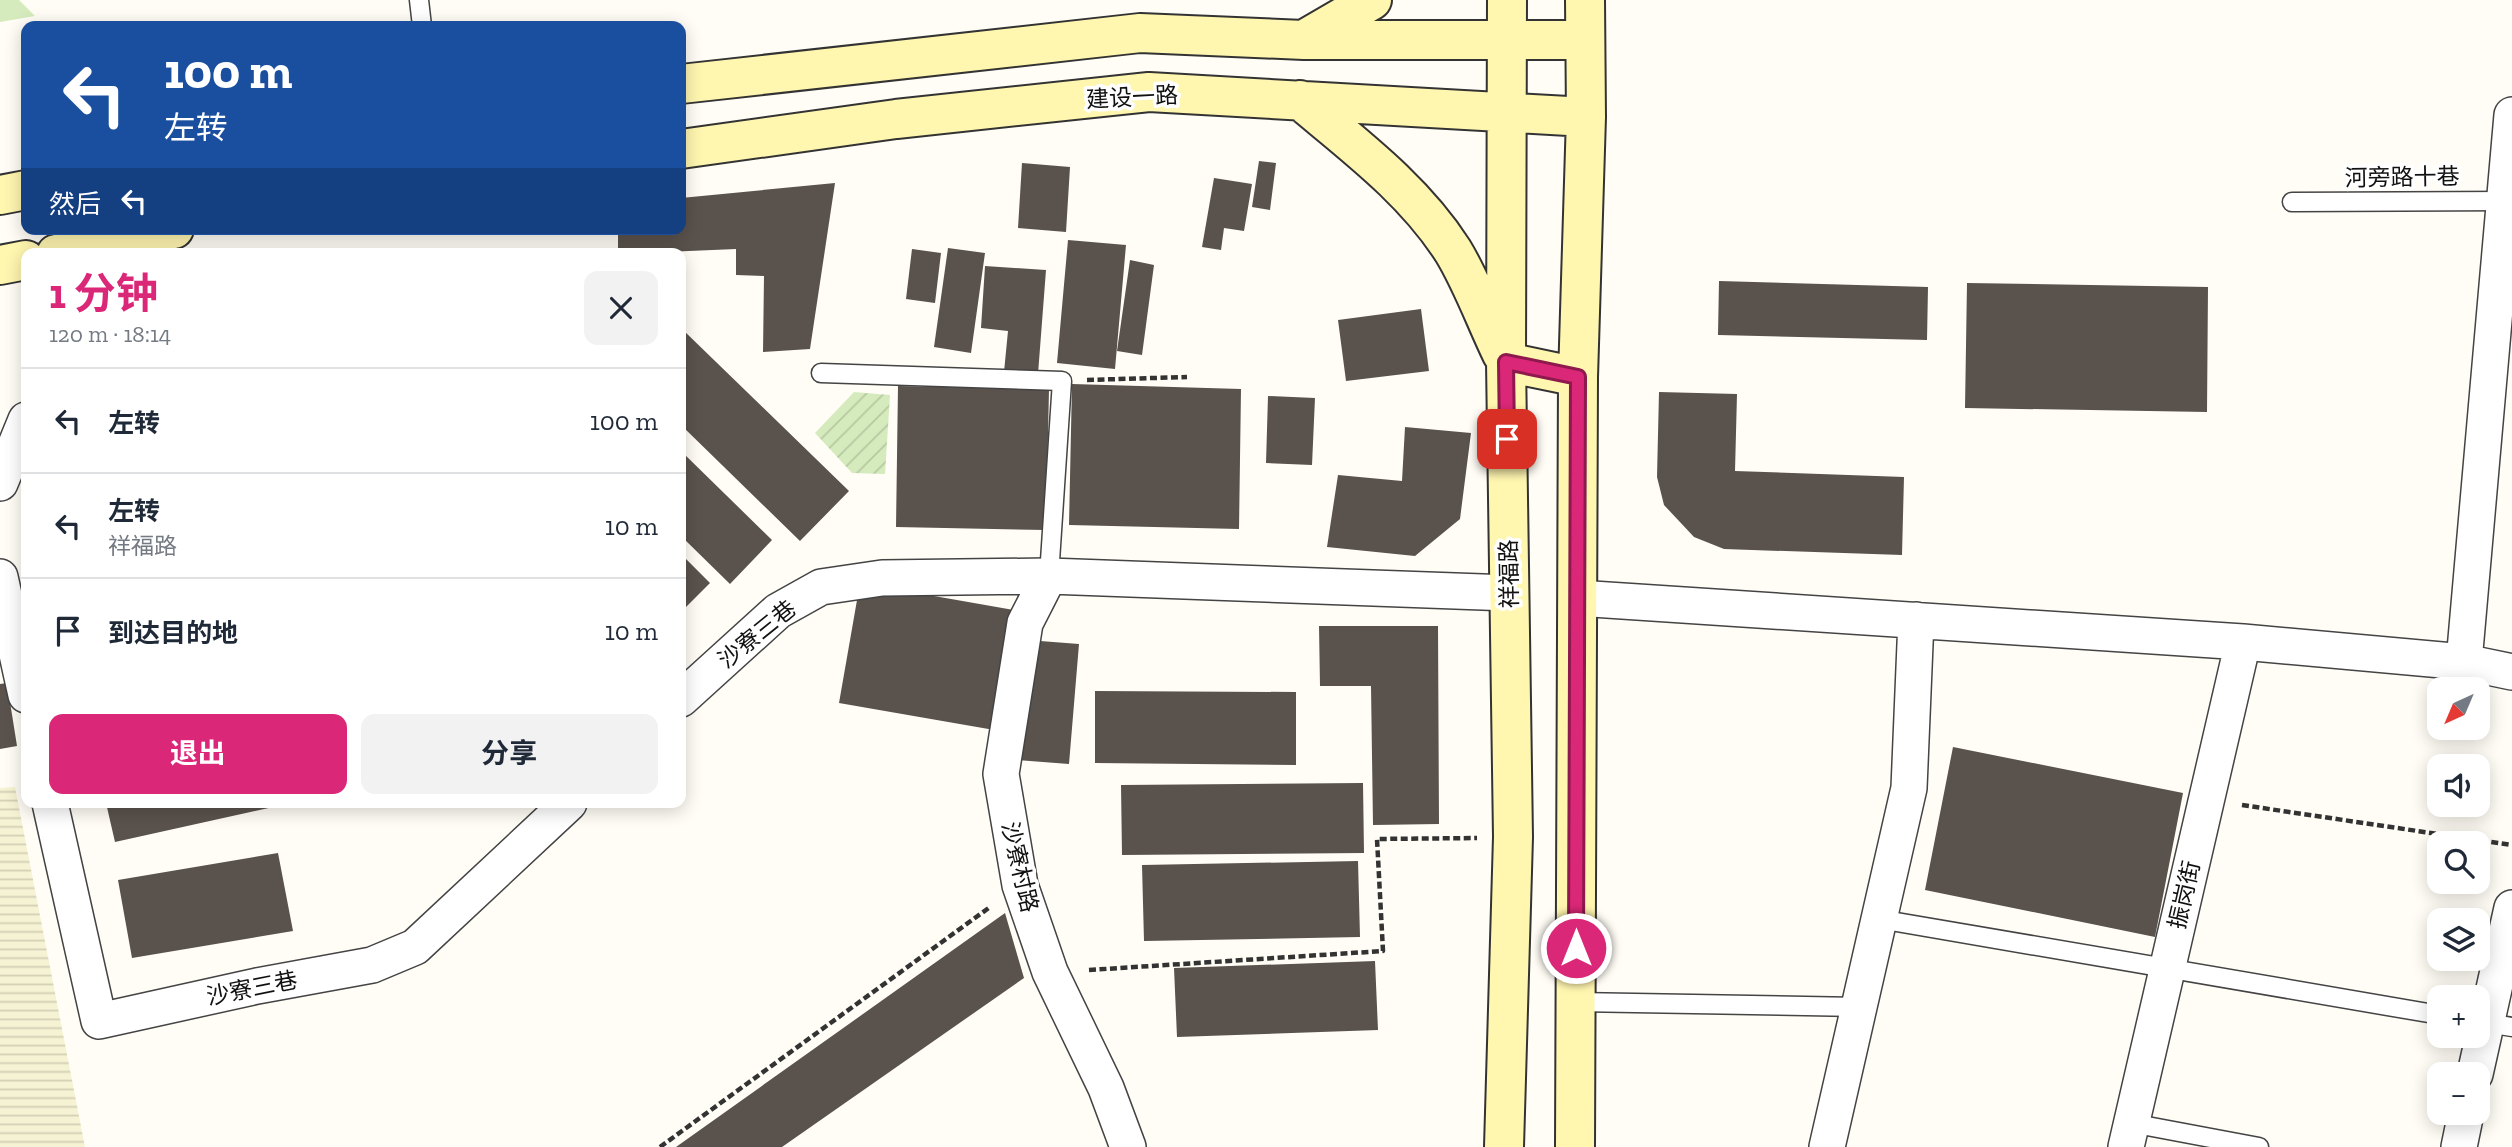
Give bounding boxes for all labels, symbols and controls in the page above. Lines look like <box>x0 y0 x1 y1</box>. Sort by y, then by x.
text: 100 m <box>164 42 292 101</box>
icon: left <box>49 49 140 140</box>
street label: 建设一路 <box>1085 81 1179 113</box>
text: 左转 <box>164 109 228 147</box>
street label: 河旁路十巷 <box>2344 162 2460 192</box>
icon: left <box>115 182 153 220</box>
text: 然后 <box>49 188 101 220</box>
text: 1 分钟 <box>49 268 158 319</box>
button: close <box>584 271 658 345</box>
text: 120 m · 18:14 <box>49 320 171 348</box>
icon: left <box>49 402 87 440</box>
text: 100 m <box>590 405 658 437</box>
text: 左转 <box>108 407 160 439</box>
pin <box>1477 409 1537 469</box>
icon: arrive <box>1488 420 1526 458</box>
text: 左转 <box>108 495 160 527</box>
icon: left <box>49 507 87 545</box>
text: 10 m <box>605 510 658 542</box>
text: 祥福路 <box>108 532 177 560</box>
street label: 祥福路 <box>1494 539 1524 609</box>
street label: 沙寮三巷 <box>712 594 802 674</box>
icon: arrive <box>49 612 87 650</box>
text: 10 m <box>605 615 658 647</box>
text: 到达目的地 <box>108 617 238 649</box>
north arrow <box>2427 677 2490 740</box>
map controls <box>2427 677 2490 1125</box>
button: 退出 <box>49 714 347 794</box>
button: 分享 <box>361 714 658 794</box>
button: sound <box>2427 754 2490 817</box>
street label: 沙寮村路 <box>996 819 1044 915</box>
button: search <box>2427 831 2490 894</box>
street label: 振岗街 <box>2163 858 2205 932</box>
button: layers <box>2427 908 2490 971</box>
position arrow <box>1539 911 1613 985</box>
street label: 沙寮三巷 <box>204 965 300 1011</box>
button: + <box>2427 985 2490 1048</box>
button: − <box>2427 1062 2490 1125</box>

